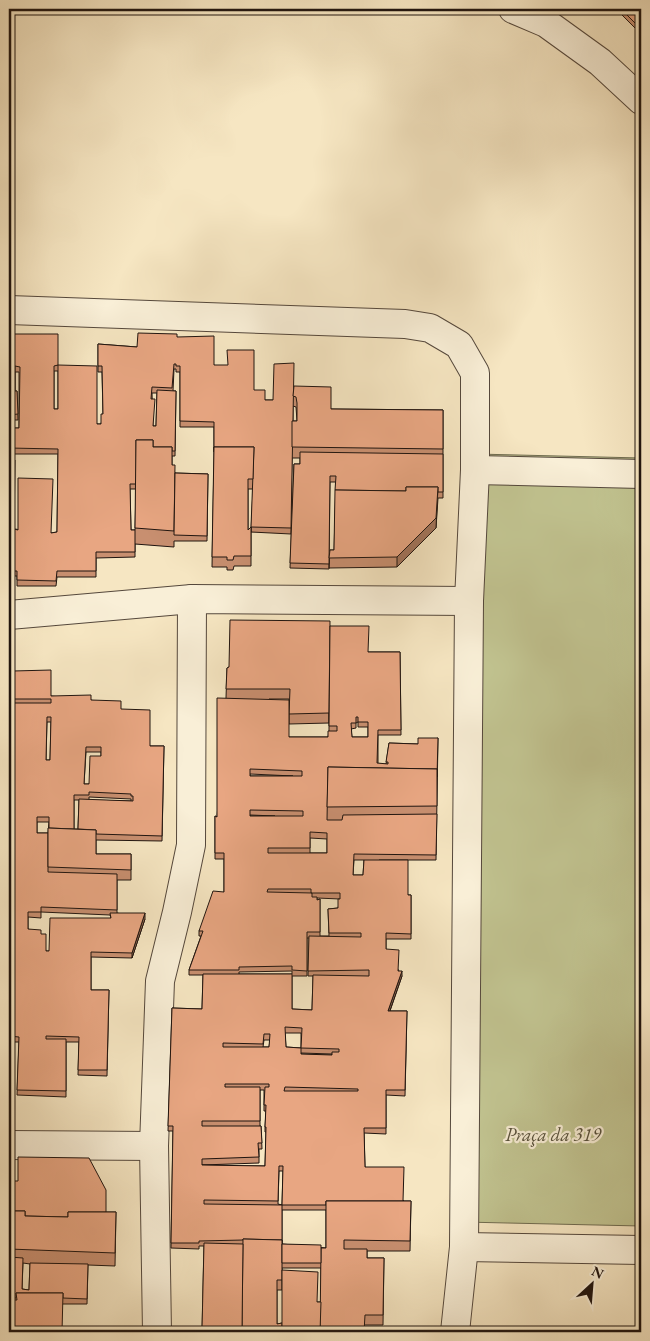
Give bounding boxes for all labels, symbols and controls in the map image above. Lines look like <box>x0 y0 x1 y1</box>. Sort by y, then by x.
park label: Praça da 319 <box>505 1122 602 1147</box>
north arrow <box>568 1258 618 1308</box>
text: N <box>589 1262 607 1283</box>

